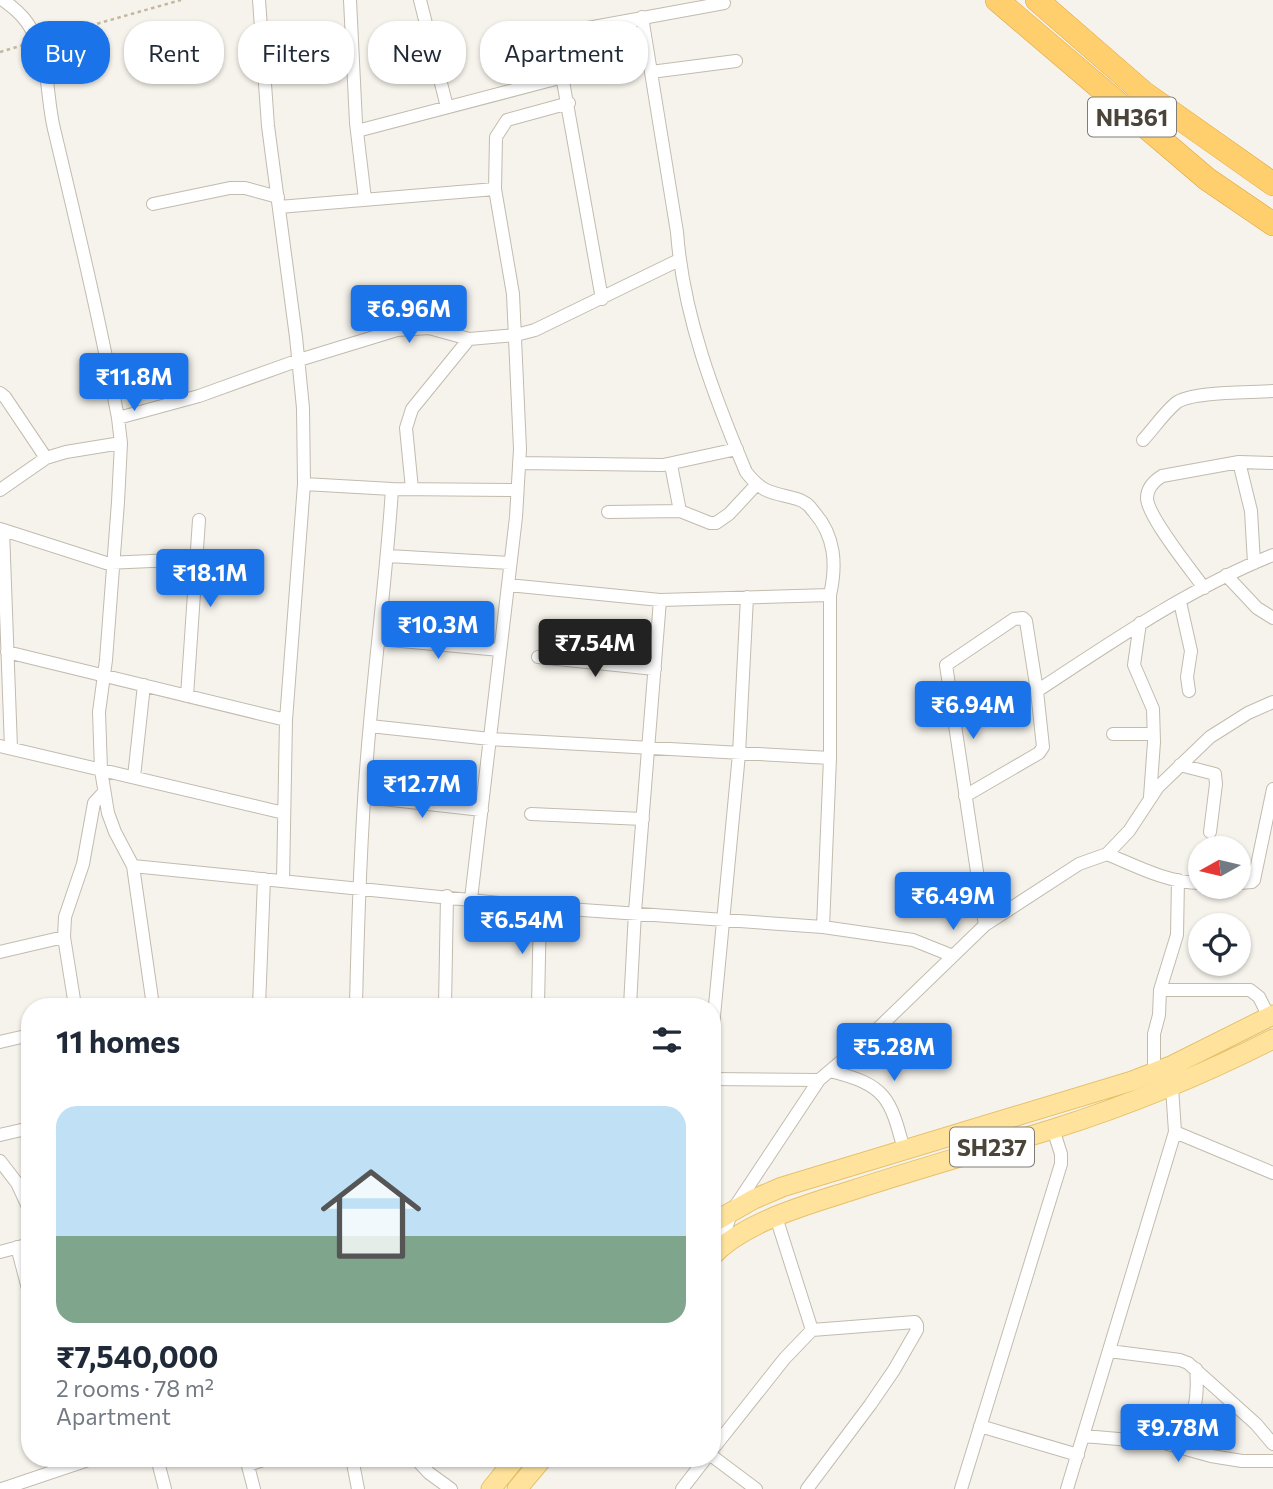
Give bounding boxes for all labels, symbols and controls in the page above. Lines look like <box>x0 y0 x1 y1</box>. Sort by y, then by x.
chip: Buy <box>21 21 110 84</box>
chip: Rent <box>124 21 224 84</box>
chip: Filters <box>238 21 354 84</box>
chip: New <box>368 21 466 84</box>
chip: Apartment <box>480 21 648 84</box>
road number: NH361 <box>1088 98 1176 136</box>
pin: ₹6.96M <box>352 286 466 345</box>
text: ₹6.96M <box>367 294 451 322</box>
pin: ₹11.8M <box>77 354 191 413</box>
text: ₹11.8M <box>95 362 173 390</box>
pin: ₹18.1M <box>153 550 267 609</box>
text: ₹18.1M <box>172 558 248 586</box>
pin: ₹10.3M <box>381 602 495 661</box>
text: ₹10.3M <box>397 610 479 638</box>
pin: ₹7.54M <box>538 620 652 679</box>
text: ₹7.54M <box>555 628 635 656</box>
pin: ₹6.94M <box>916 682 1030 741</box>
text: ₹6.94M <box>931 690 1015 718</box>
pin: ₹12.7M <box>365 760 479 820</box>
text: ₹12.7M <box>383 769 461 797</box>
north arrow <box>1188 836 1251 900</box>
map controls <box>1188 836 1251 976</box>
pin: ₹6.49M <box>896 872 1010 932</box>
text: ₹6.49M <box>911 881 995 909</box>
pin: ₹6.54M <box>465 897 579 956</box>
text: ₹6.54M <box>480 905 564 933</box>
button: locate <box>1188 913 1251 976</box>
icon: filters <box>648 1021 686 1059</box>
text: 11 homes <box>56 1022 180 1059</box>
pin: ₹5.28M <box>837 1024 951 1083</box>
text: ₹5.28M <box>853 1032 935 1060</box>
road number: SH237 <box>950 1128 1034 1166</box>
icon: home <box>308 1151 434 1277</box>
text: ₹7,540,000 <box>56 1337 219 1374</box>
text: 2 rooms · 78 m² <box>56 1374 214 1402</box>
text: Apartment <box>56 1402 171 1430</box>
pin: ₹9.78M <box>1121 1404 1235 1464</box>
text: ₹9.78M <box>1137 1413 1219 1441</box>

